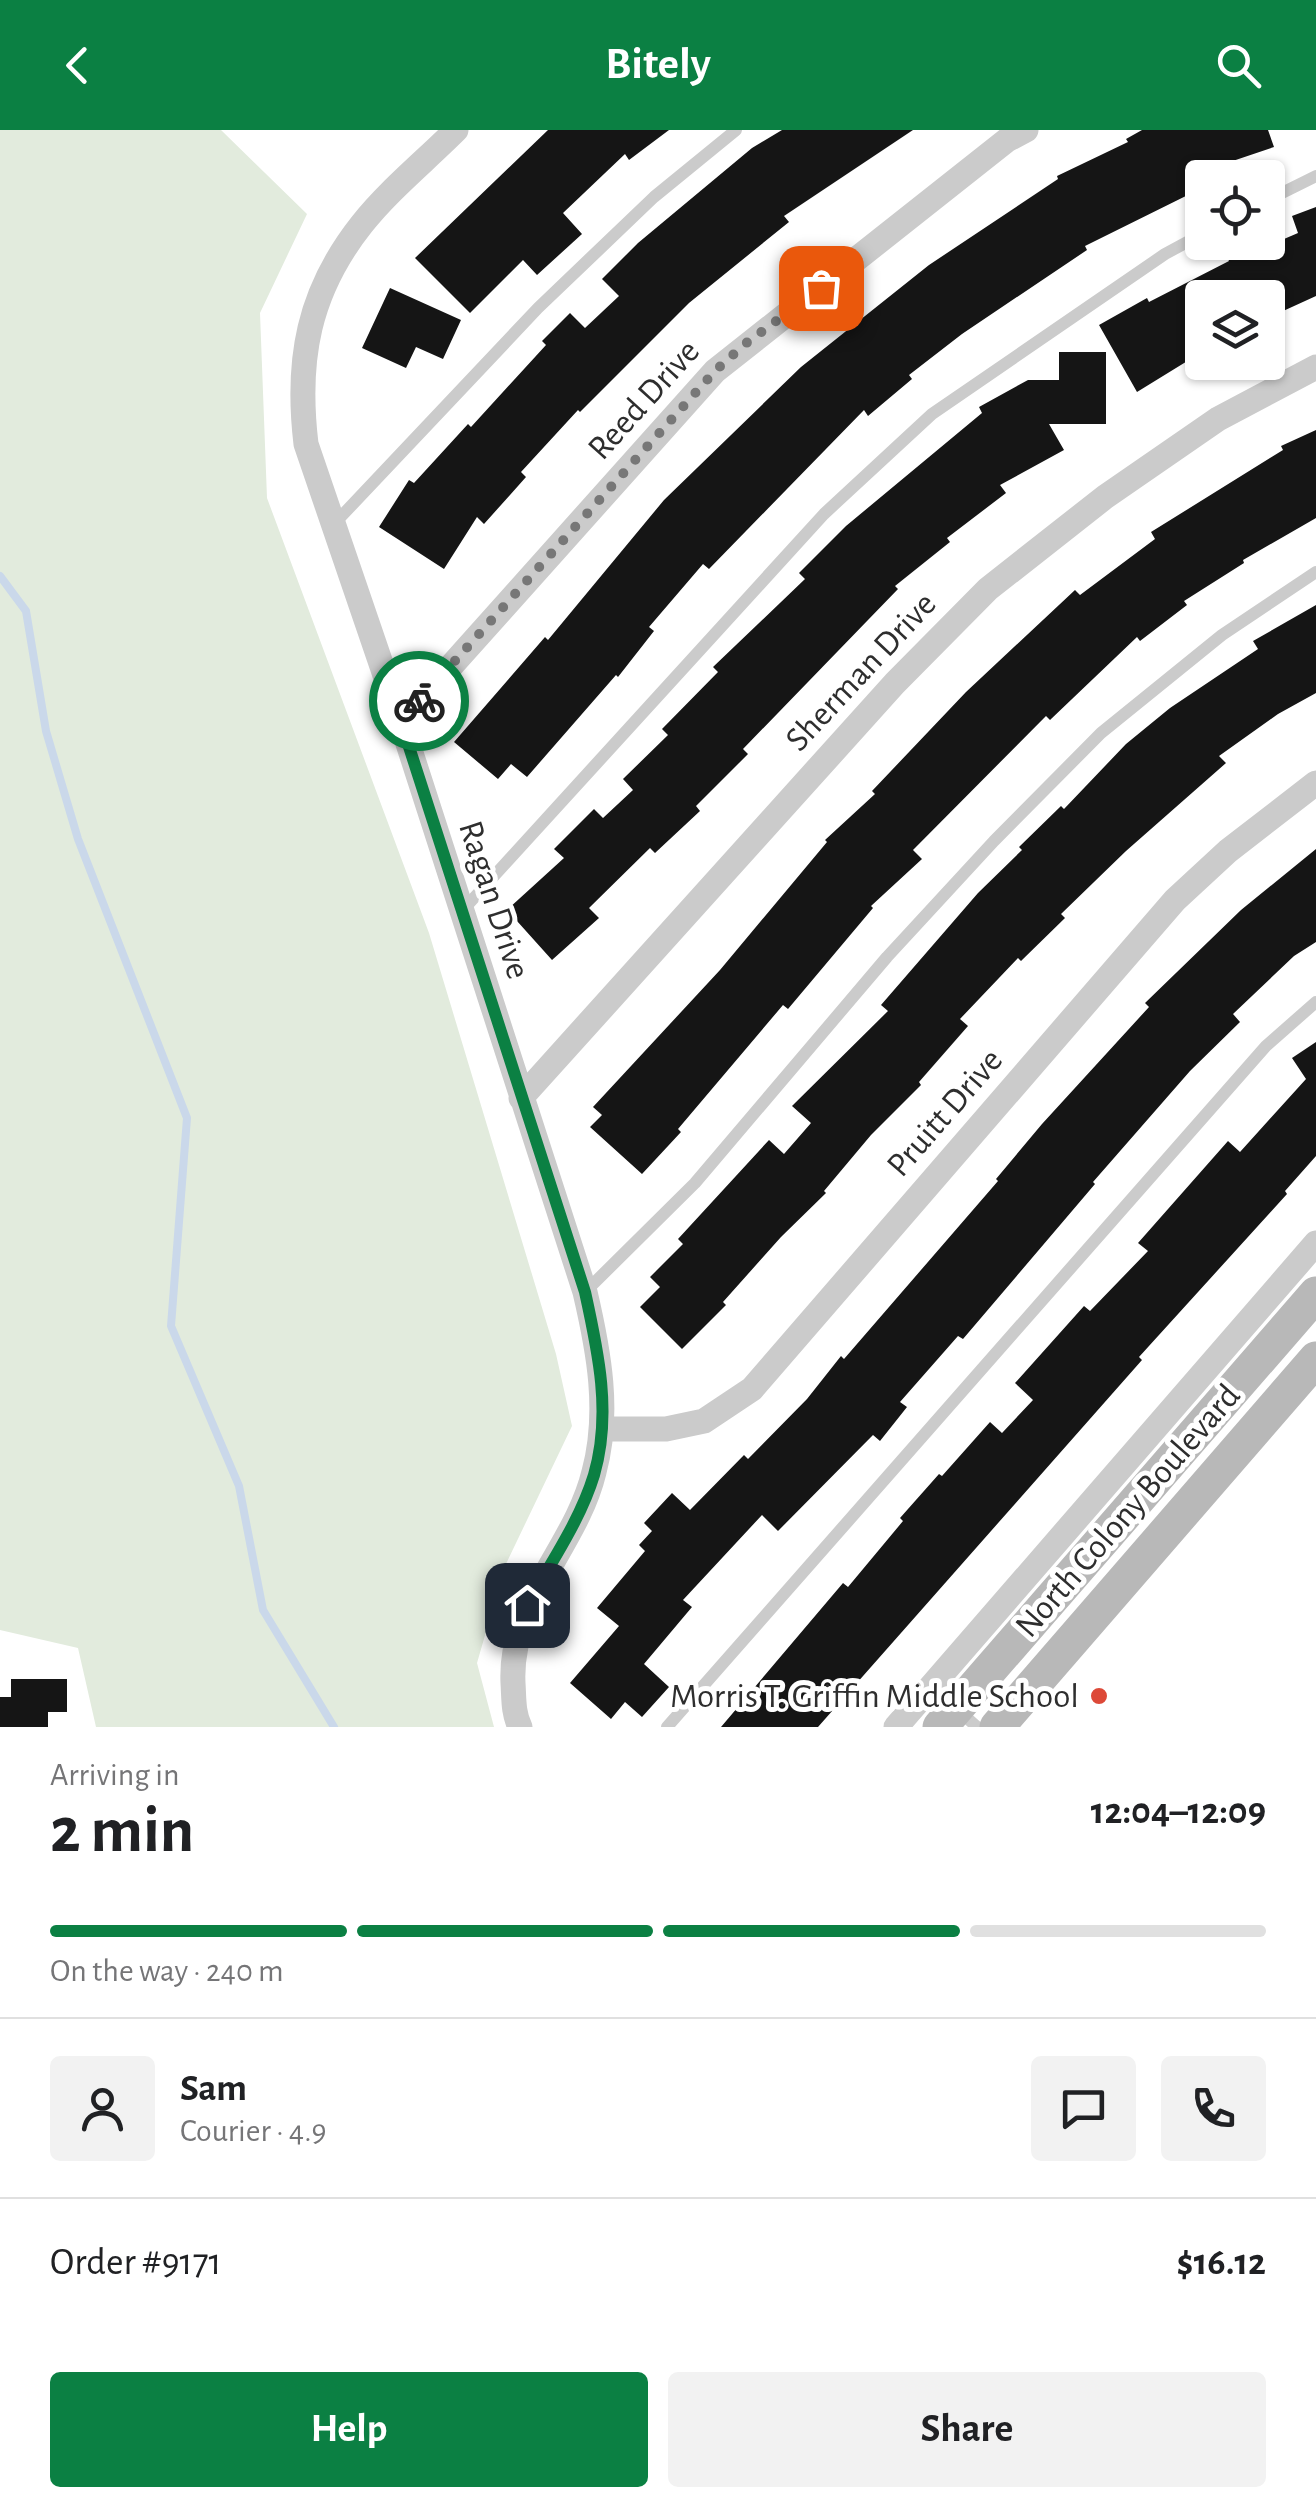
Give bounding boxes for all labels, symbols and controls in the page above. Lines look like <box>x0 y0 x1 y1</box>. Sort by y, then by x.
icon: back <box>50 38 105 93</box>
icon: search <box>1211 38 1266 93</box>
text: Bitely <box>605 42 711 87</box>
map controls <box>1185 160 1285 380</box>
button: locate <box>1185 160 1285 260</box>
pin <box>779 246 864 331</box>
icon: bag <box>794 261 849 316</box>
button: layers <box>1185 280 1285 380</box>
street label: Reed Drive <box>582 334 706 466</box>
street label: Sherman Drive <box>779 586 943 758</box>
courier <box>369 651 469 751</box>
icon: bike <box>392 674 447 729</box>
street label: Ragan Drive <box>452 817 536 983</box>
street label: Pruitt Drive <box>881 1043 1009 1183</box>
street label: North Colony Boulevard <box>1009 1378 1247 1644</box>
pin <box>485 1563 570 1648</box>
icon: home <box>500 1578 555 1633</box>
place label: Morris T. Griffin Middle School <box>670 1679 1079 1714</box>
marker: Morris T. Griffin Middle School <box>1088 1685 1110 1707</box>
text: Arriving in <box>50 1759 179 1791</box>
text: 12:04–12:09 <box>1091 1793 1266 1831</box>
text: 2 min <box>50 1799 194 1864</box>
text: On the way · 240 m <box>50 1955 284 1987</box>
button: person <box>50 2056 155 2161</box>
button: chat <box>1031 2056 1136 2161</box>
button: phone <box>1161 2056 1266 2161</box>
text: Sam <box>180 2070 247 2108</box>
text: Courier · 4.9 <box>180 2115 327 2147</box>
text: Order #9171 <box>50 2244 222 2282</box>
text: $16.12 <box>1177 2244 1266 2282</box>
button: Help <box>50 2372 648 2487</box>
button: Share <box>668 2372 1266 2487</box>

